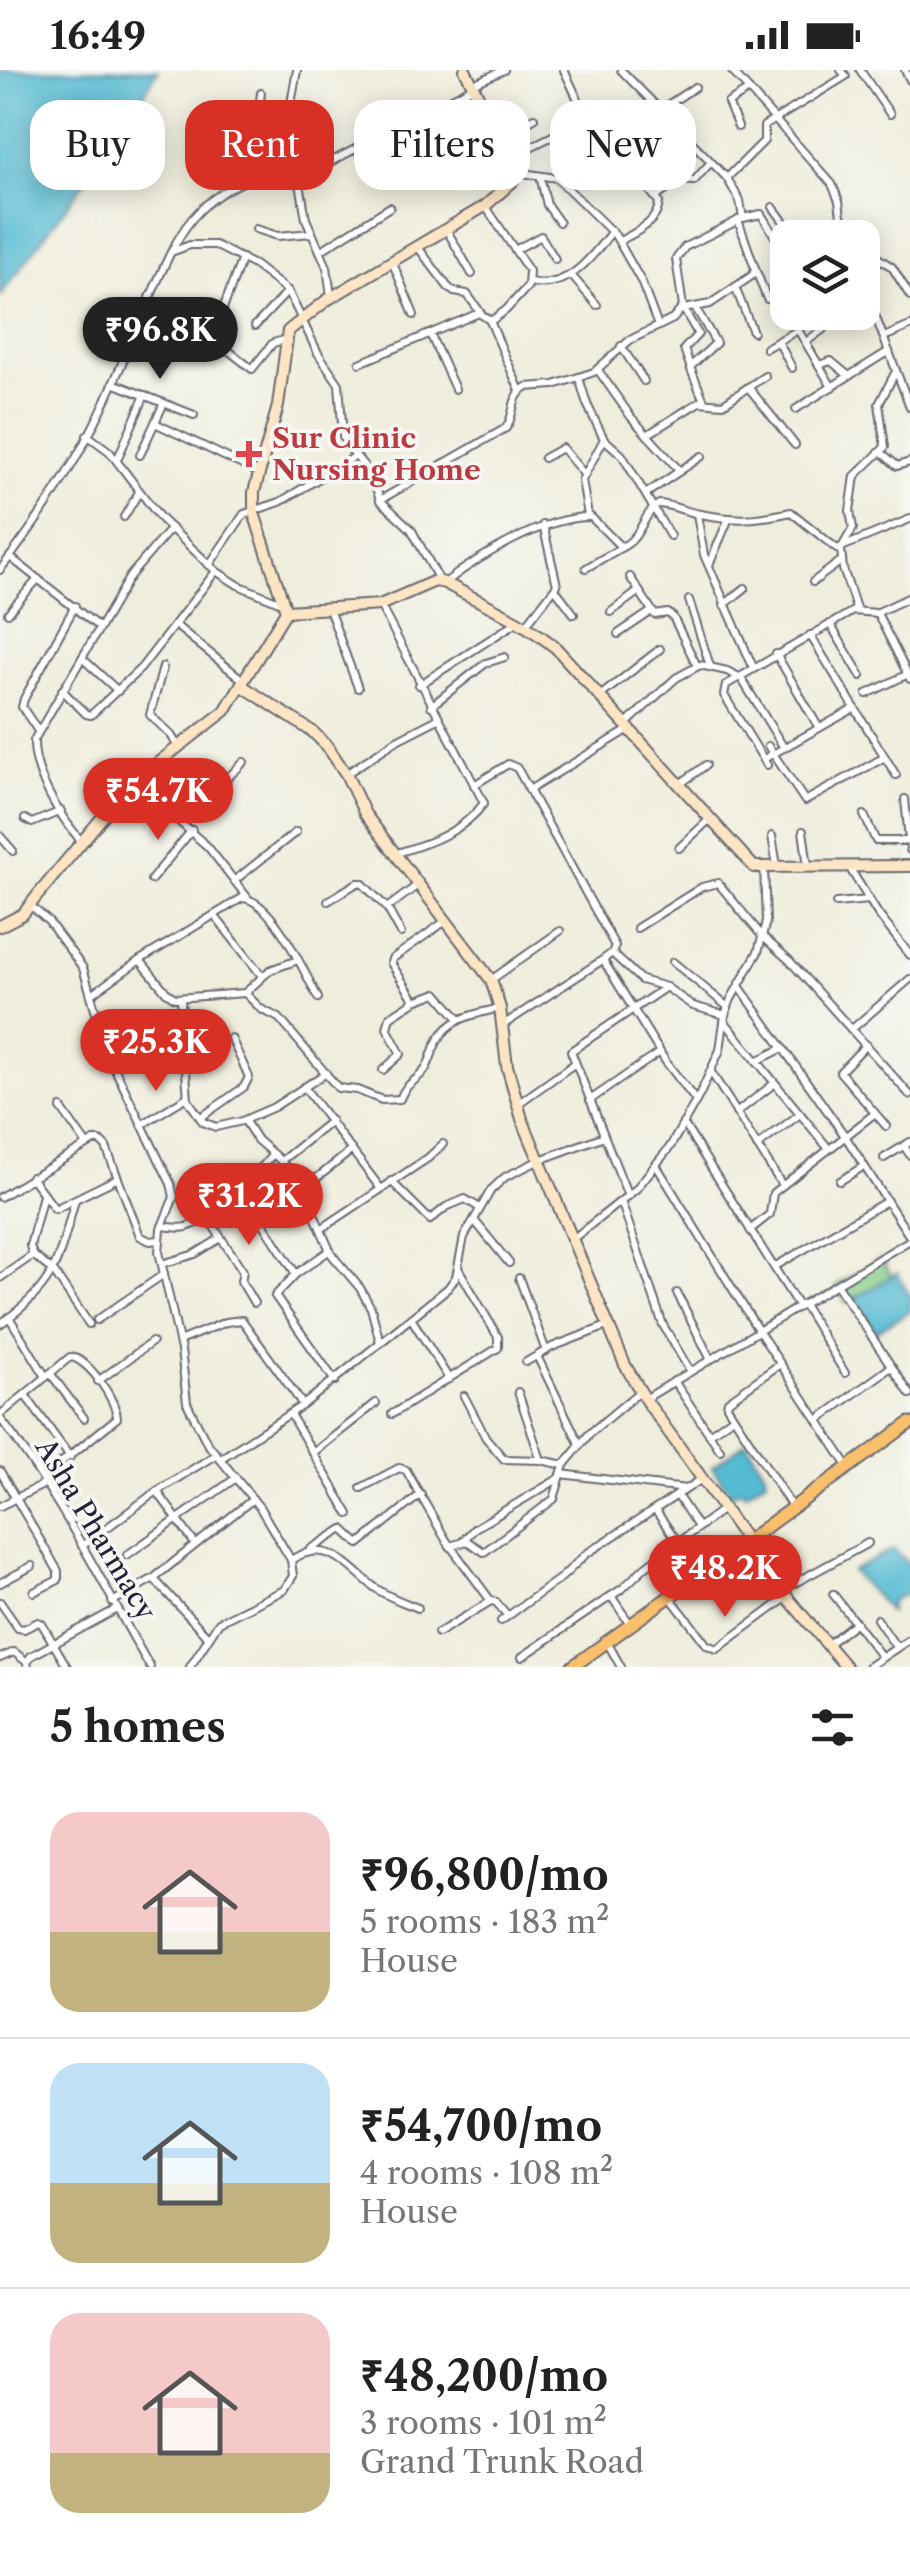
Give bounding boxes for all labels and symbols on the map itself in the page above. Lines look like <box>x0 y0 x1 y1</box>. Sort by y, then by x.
pin: ₹96.8K <box>79 297 241 382</box>
place label: Sur Clinic Nursing Home <box>272 421 481 487</box>
marker: Sur Clinic Nursing Home <box>236 441 262 467</box>
pin: ₹54.7K <box>77 758 239 843</box>
pin: ₹25.3K <box>75 1009 237 1094</box>
pin: ₹31.2K <box>168 1163 330 1248</box>
street label: Asha Pharmacy <box>28 1431 164 1626</box>
pin: ₹48.2K <box>644 1535 806 1620</box>

